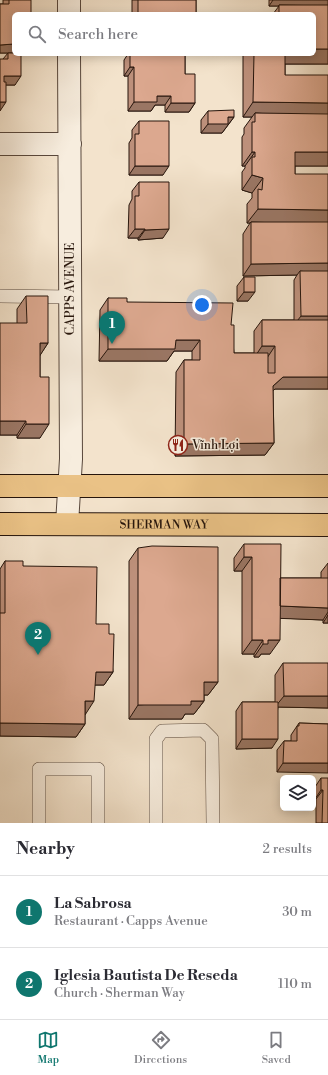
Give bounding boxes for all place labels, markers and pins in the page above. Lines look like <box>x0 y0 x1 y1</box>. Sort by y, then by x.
pin: 1 <box>99 311 125 344</box>
restaurant icon: Vĩnh Lợi <box>167 434 189 456</box>
place label: Vĩnh Lợi <box>191 438 239 453</box>
pin: 2 <box>25 622 51 655</box>

